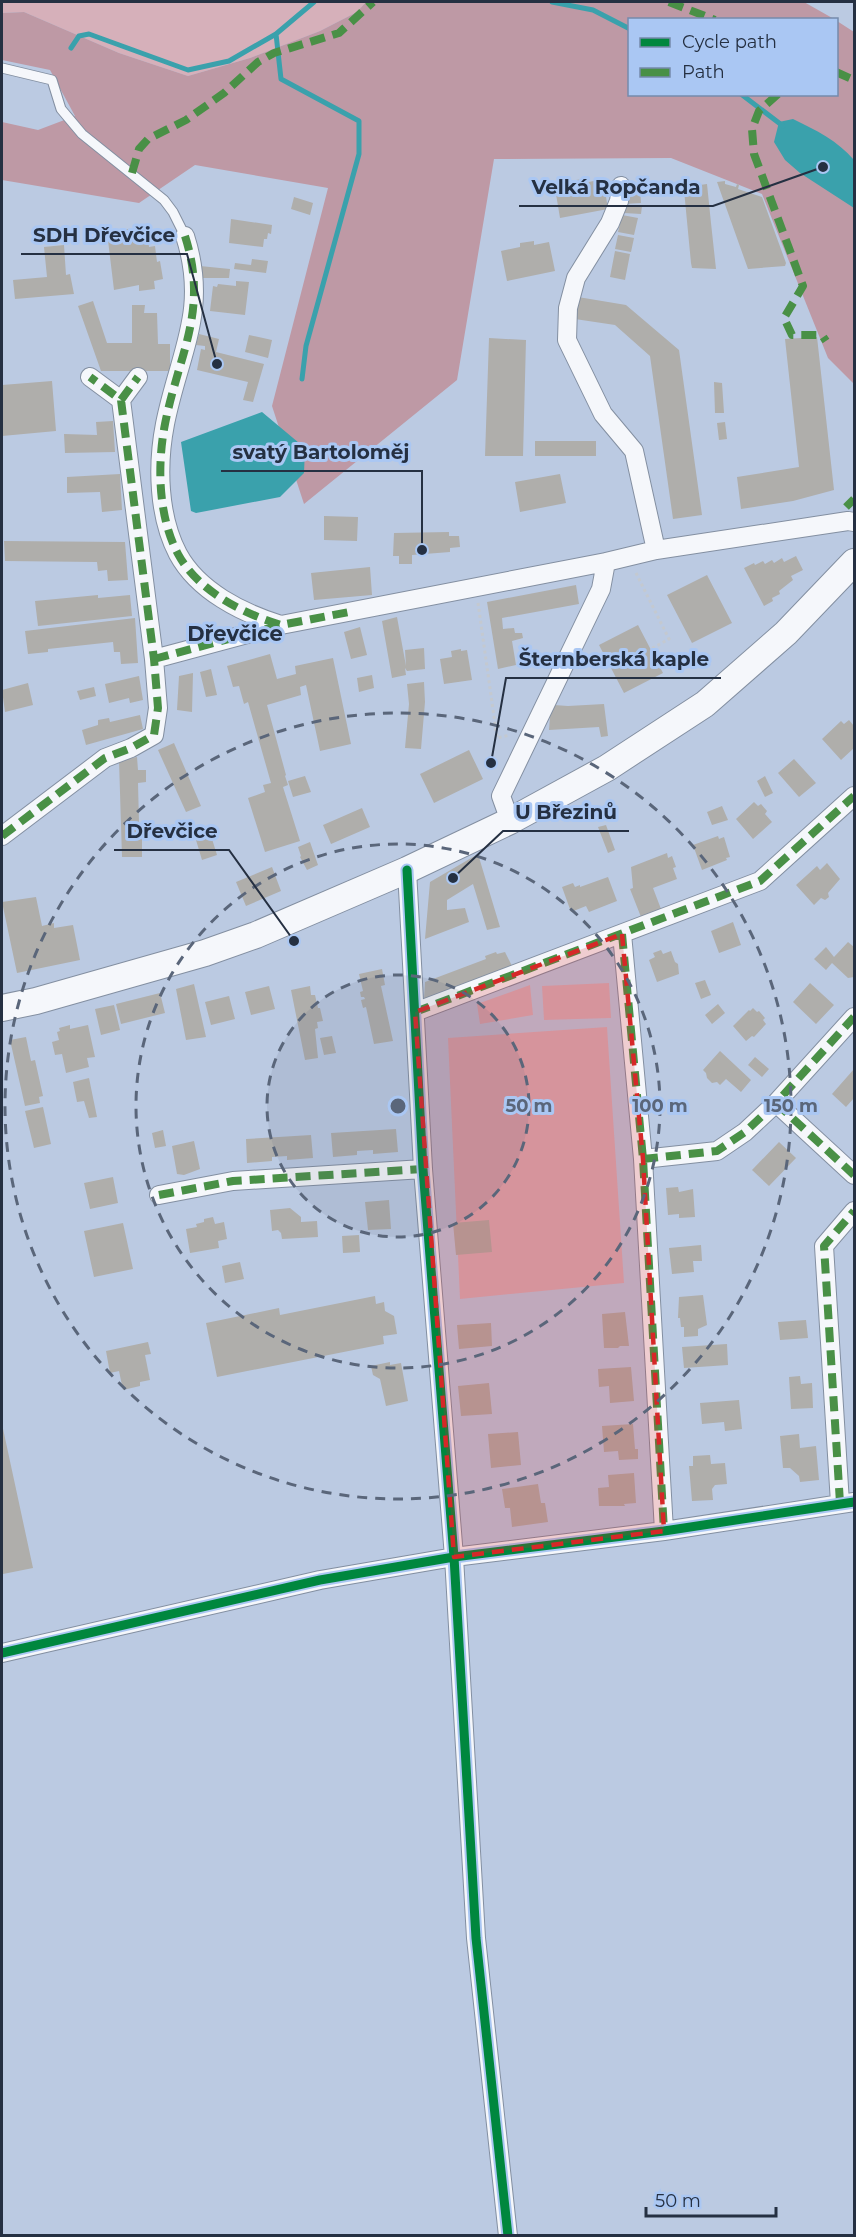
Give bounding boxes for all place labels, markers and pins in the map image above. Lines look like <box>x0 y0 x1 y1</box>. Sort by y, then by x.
callout: Velká Ropčanda <box>519 168 713 206</box>
callout: SDH Dřevčice <box>21 216 187 254</box>
callout: svatý Bartoloměj <box>221 433 422 471</box>
callout: Šternberská kaple <box>506 640 721 678</box>
callout: U Březinů <box>503 793 629 831</box>
callout: Dřevčice <box>114 812 229 850</box>
centre of rings <box>388 1096 408 1116</box>

